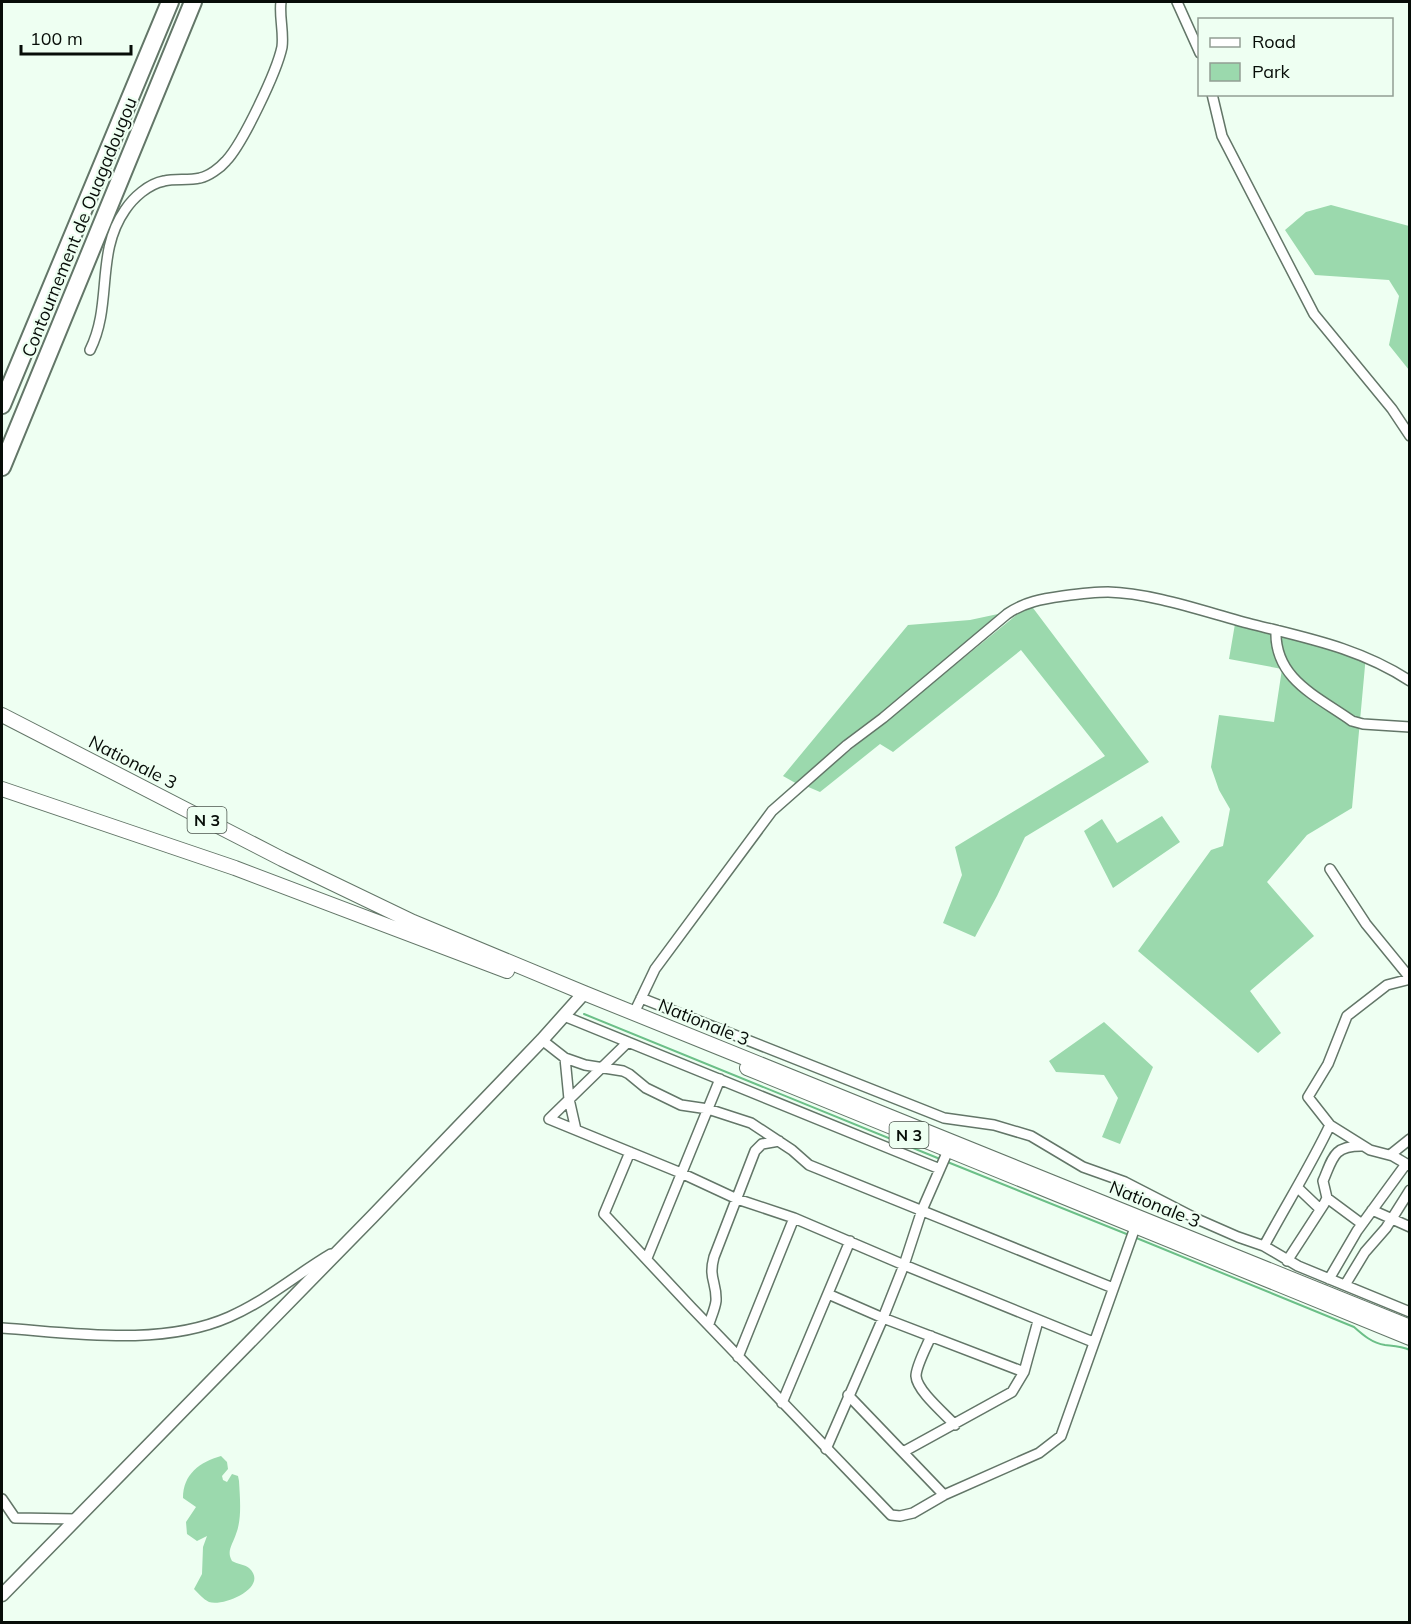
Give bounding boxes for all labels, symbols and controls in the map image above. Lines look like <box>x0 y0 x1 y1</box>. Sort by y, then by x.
scale bar <box>21 18 130 56</box>
legend <box>1198 18 1393 96</box>
text: 100 m <box>30 27 83 50</box>
text: Road <box>1252 30 1296 53</box>
text: Park <box>1252 60 1291 83</box>
street label: Contournement de Ouagadougou <box>16 94 142 360</box>
street label: Nationale 3 <box>85 730 181 794</box>
road number: N 3 <box>188 807 226 833</box>
street label: Nationale 3 <box>655 993 753 1051</box>
road number: N 3 <box>890 1122 928 1148</box>
street label: Nationale 3 <box>1106 1175 1204 1233</box>

